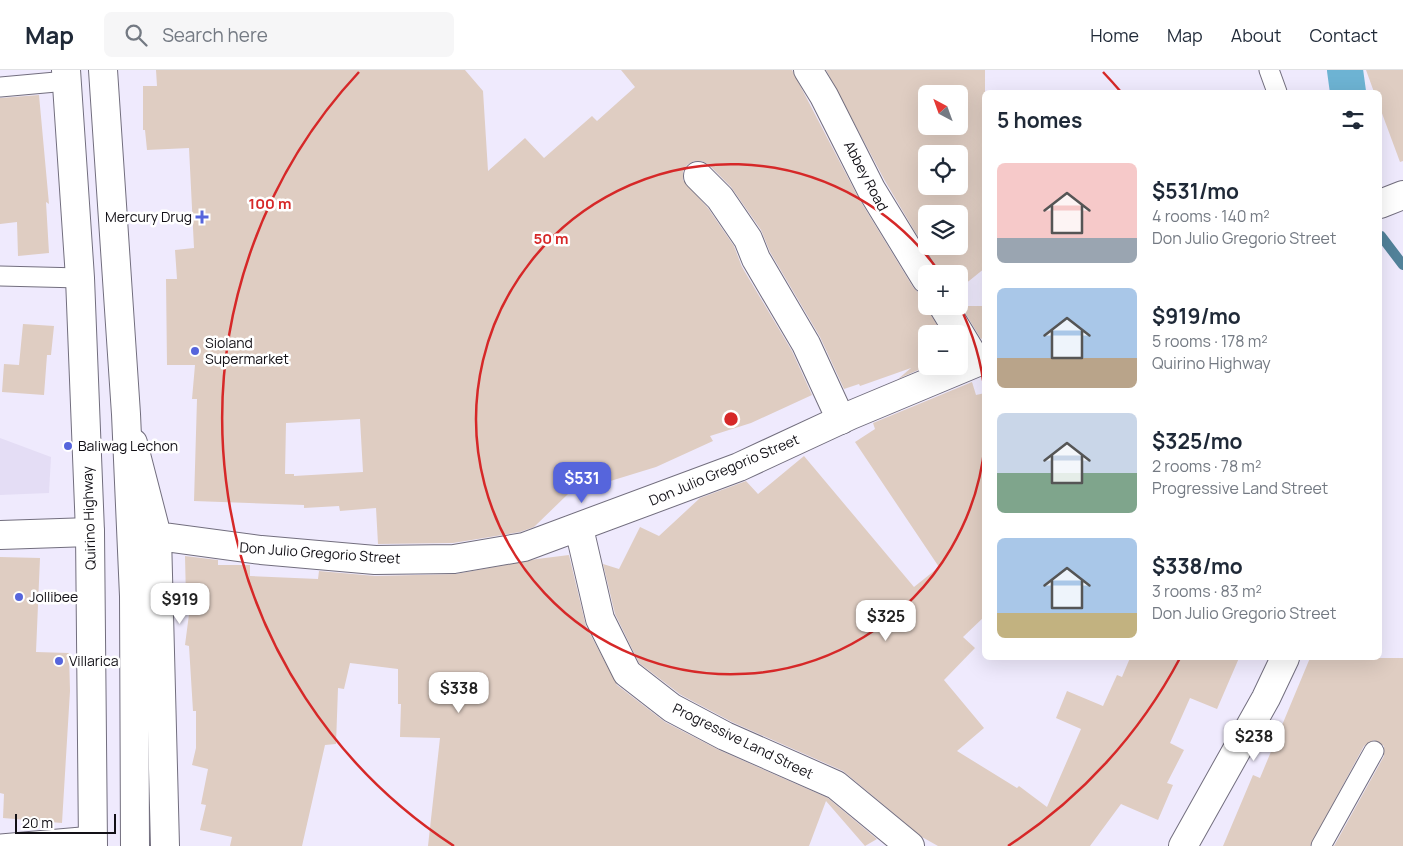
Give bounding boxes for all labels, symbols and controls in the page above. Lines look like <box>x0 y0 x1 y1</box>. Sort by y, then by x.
search box <box>104 12 454 57</box>
text: Map <box>25 18 74 51</box>
icon: search <box>122 21 150 49</box>
text: Search here <box>162 22 268 48</box>
text: Home <box>1090 23 1139 47</box>
text: Map <box>1167 23 1203 47</box>
text: About <box>1231 23 1281 47</box>
text: Contact <box>1309 23 1378 47</box>
north arrow <box>918 85 968 135</box>
map controls <box>918 85 968 375</box>
text: 5 homes <box>997 106 1082 134</box>
icon: filters <box>1339 106 1367 134</box>
street label: Abbey Road <box>840 137 893 214</box>
button: locate <box>918 145 968 195</box>
text: $531/mo <box>1152 177 1239 205</box>
icon: home <box>1037 183 1097 243</box>
text: 100 m <box>249 193 291 214</box>
button: layers <box>918 205 968 255</box>
text: 4 rooms · 140 m² <box>1152 205 1270 227</box>
place label: Mercury Drug <box>105 207 192 226</box>
marker: Mercury Drug <box>196 211 208 223</box>
text: Don Julio Gregorio Street <box>1152 227 1336 249</box>
text: 50 m <box>533 228 569 249</box>
button: + <box>918 265 968 315</box>
text: $919/mo <box>1152 302 1241 330</box>
icon: home <box>1037 308 1097 368</box>
button: − <box>918 325 968 375</box>
text: 5 rooms · 178 m² <box>1152 330 1268 352</box>
place label: Sioland Supermarket <box>205 333 289 368</box>
marker: Sioland Supermarket <box>189 345 201 357</box>
text: Quirino Highway <box>1152 352 1271 374</box>
centre of rings <box>722 410 740 428</box>
text: $325/mo <box>1152 427 1242 455</box>
street label: Don Julio Gregorio Street <box>646 429 802 510</box>
icon: home <box>1037 433 1097 493</box>
place label: Baliwag Lechon <box>78 436 178 455</box>
marker: Baliwag Lechon <box>62 440 74 452</box>
text: 2 rooms · 78 m² <box>1152 455 1261 477</box>
pin: $531 <box>552 462 612 504</box>
street label: Quirino Highway <box>77 465 100 570</box>
text: $531 <box>564 467 600 489</box>
text: Progressive Land Street <box>1152 477 1328 499</box>
street label: Don Julio Gregorio Street <box>239 537 402 568</box>
text: $338/mo <box>1152 552 1243 580</box>
icon: home <box>1037 558 1097 618</box>
text: 3 rooms · 83 m² <box>1152 580 1262 602</box>
pin: $919 <box>150 582 210 625</box>
place label: Jollibee <box>29 587 78 606</box>
text: $919 <box>162 588 198 610</box>
marker: Jollibee <box>13 591 25 603</box>
pin: $325 <box>856 600 916 642</box>
text: Don Julio Gregorio Street <box>1152 602 1336 624</box>
text: $325 <box>867 605 905 627</box>
place label: Villarica <box>69 651 119 670</box>
marker: Villarica <box>53 655 65 667</box>
pin: $338 <box>429 672 489 714</box>
text: $338 <box>440 677 478 699</box>
street label: Progressive Land Street <box>670 698 817 783</box>
pin: $238 <box>1224 720 1284 762</box>
text: $238 <box>1235 725 1273 747</box>
scale bar <box>15 811 116 834</box>
text: 20 m <box>22 813 53 832</box>

